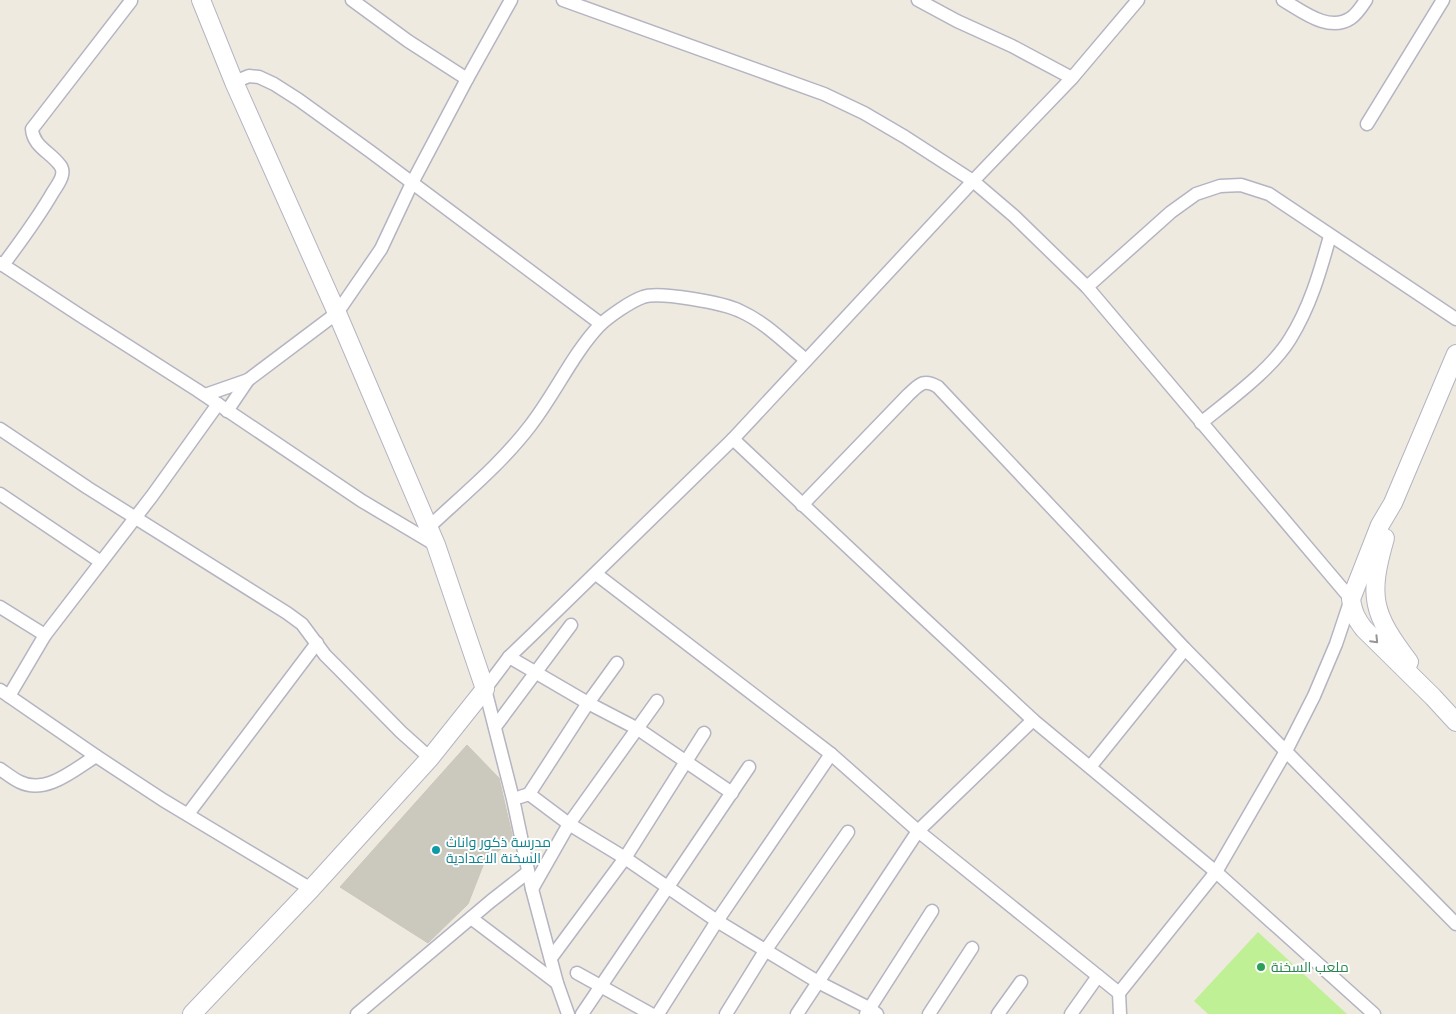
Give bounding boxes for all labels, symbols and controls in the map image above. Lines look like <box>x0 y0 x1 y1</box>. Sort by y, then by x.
one-way arrow <box>1369 634 1378 643</box>
place label: مدرسة ذكور واناث السخنة الاعدادية <box>446 833 551 867</box>
marker: مدرسة ذكور واناث السخنة الاعدادية <box>430 844 442 856</box>
place label: ملعب السخنة <box>1271 958 1349 976</box>
marker: ملعب السخنة <box>1255 961 1267 973</box>

